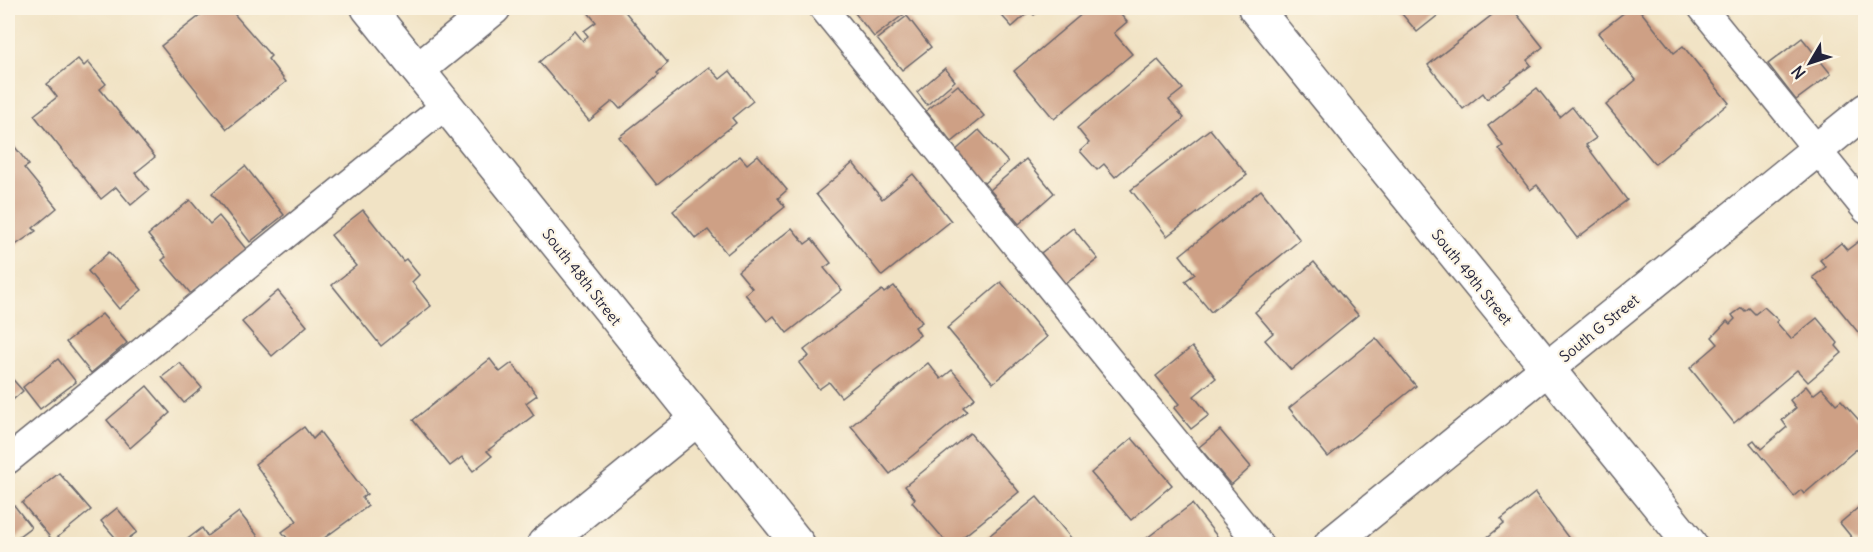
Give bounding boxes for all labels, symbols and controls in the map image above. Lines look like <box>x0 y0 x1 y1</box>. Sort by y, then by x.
north arrow <box>1780 33 1840 93</box>
text: N <box>1787 62 1810 83</box>
street label: South 48th Street <box>538 225 626 329</box>
street label: South 49th Street <box>1428 225 1516 329</box>
street label: South G Street <box>1555 290 1643 366</box>

